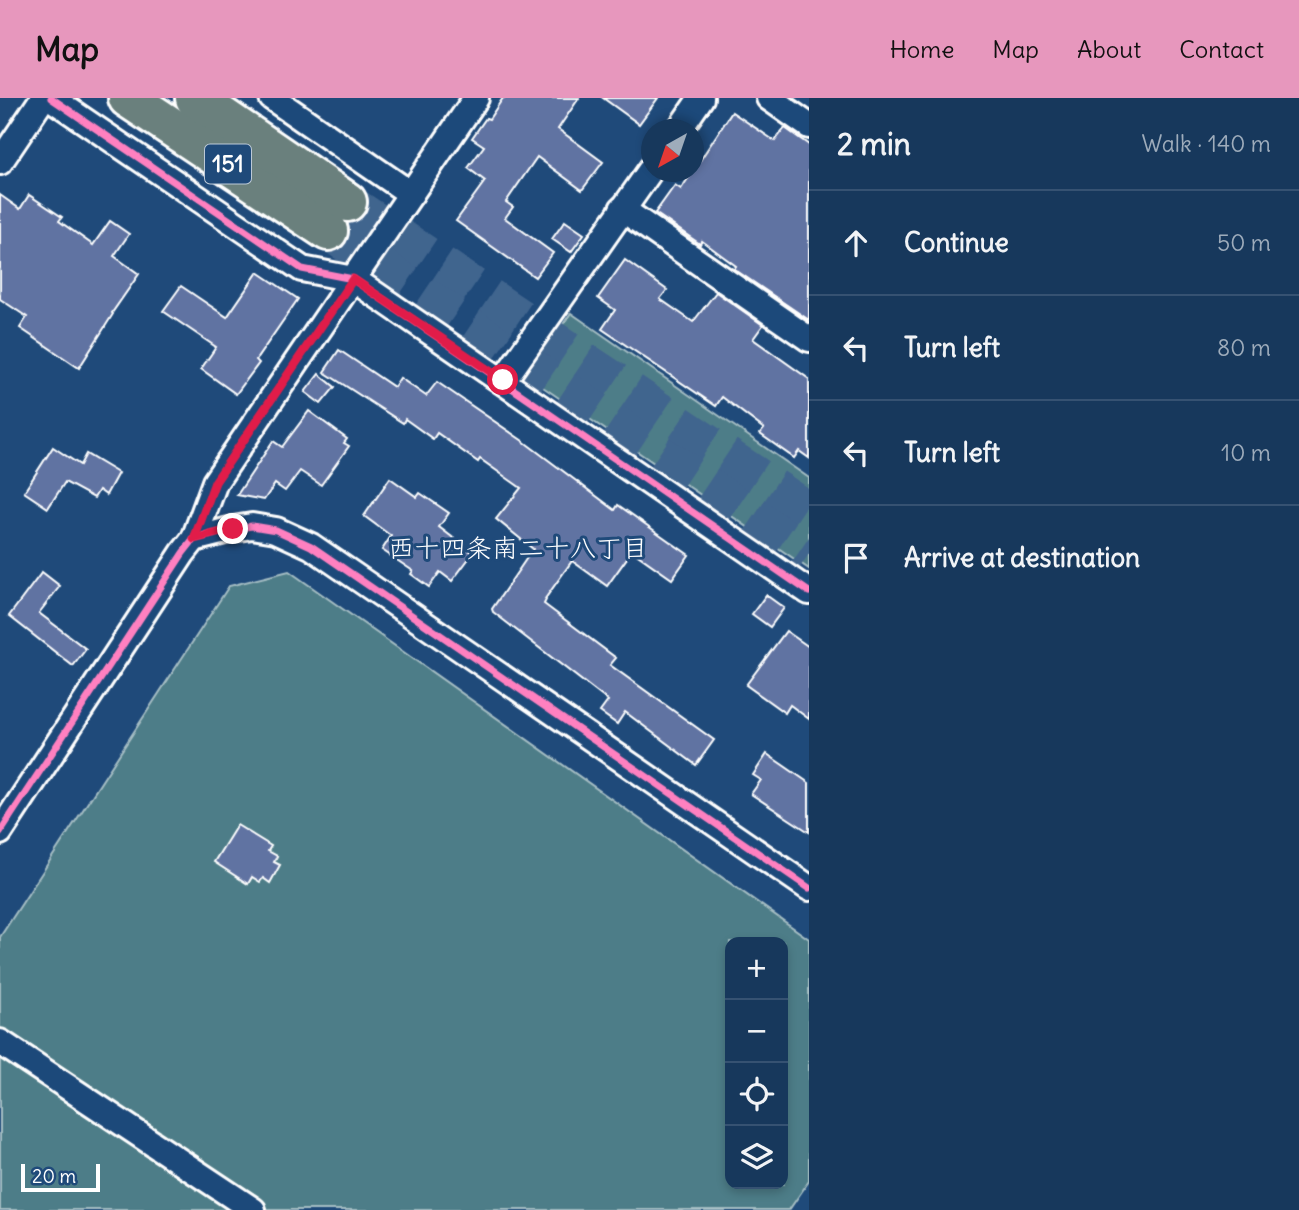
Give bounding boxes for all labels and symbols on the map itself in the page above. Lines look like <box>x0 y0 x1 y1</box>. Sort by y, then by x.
north arrow <box>641 119 704 182</box>
road number: 151 <box>205 144 251 184</box>
route start <box>487 364 518 395</box>
route end <box>217 513 248 544</box>
district label: 西十四条南二十八丁目 <box>388 531 648 564</box>
scale bar <box>21 1161 100 1193</box>

